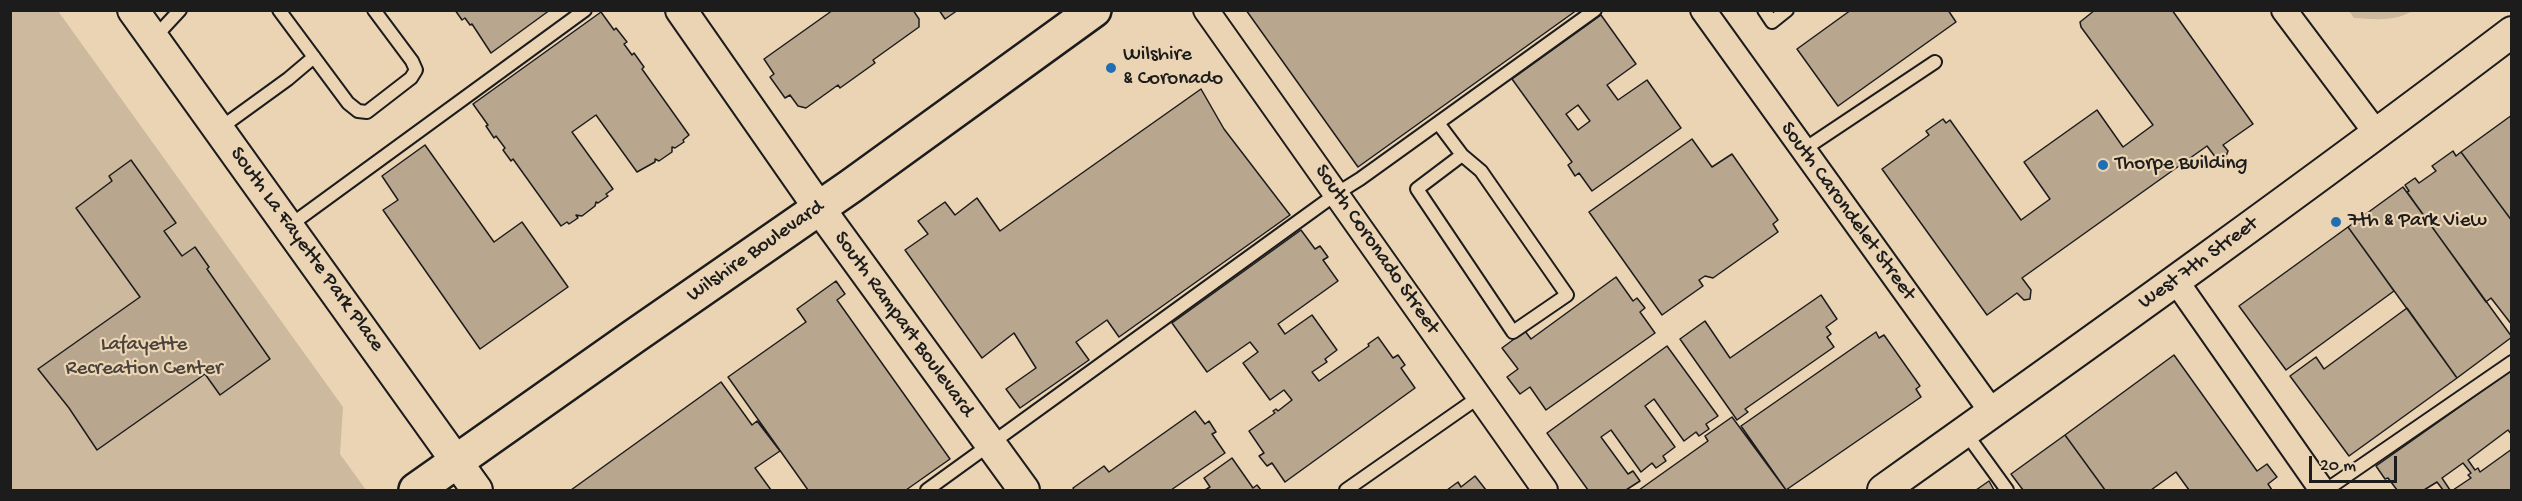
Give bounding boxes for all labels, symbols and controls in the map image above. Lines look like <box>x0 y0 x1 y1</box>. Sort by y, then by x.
place label: Wilshire & Coronado <box>1123 43 1223 93</box>
marker: Wilshire & Coronado <box>1104 61 1118 75</box>
street label: South Carondelet Street <box>1774 118 1920 306</box>
street label: South La Fayette Park Place <box>223 143 389 357</box>
place label: Thorpe Building <box>2115 152 2247 178</box>
marker: Thorpe Building <box>2096 158 2110 172</box>
street label: South Coronado Street <box>1308 160 1444 340</box>
street label: Wilshire Boulevard <box>683 195 829 309</box>
place label: 7th & Park View <box>2348 209 2487 235</box>
street label: West 7th Street <box>2134 212 2264 316</box>
marker: 7th & Park View <box>2329 215 2343 229</box>
street label: South Rampart Boulevard <box>827 227 979 423</box>
park label: Lafayette Recreation Center <box>66 333 222 383</box>
scale bar <box>2312 444 2400 482</box>
text: 20 m <box>2320 456 2356 477</box>

